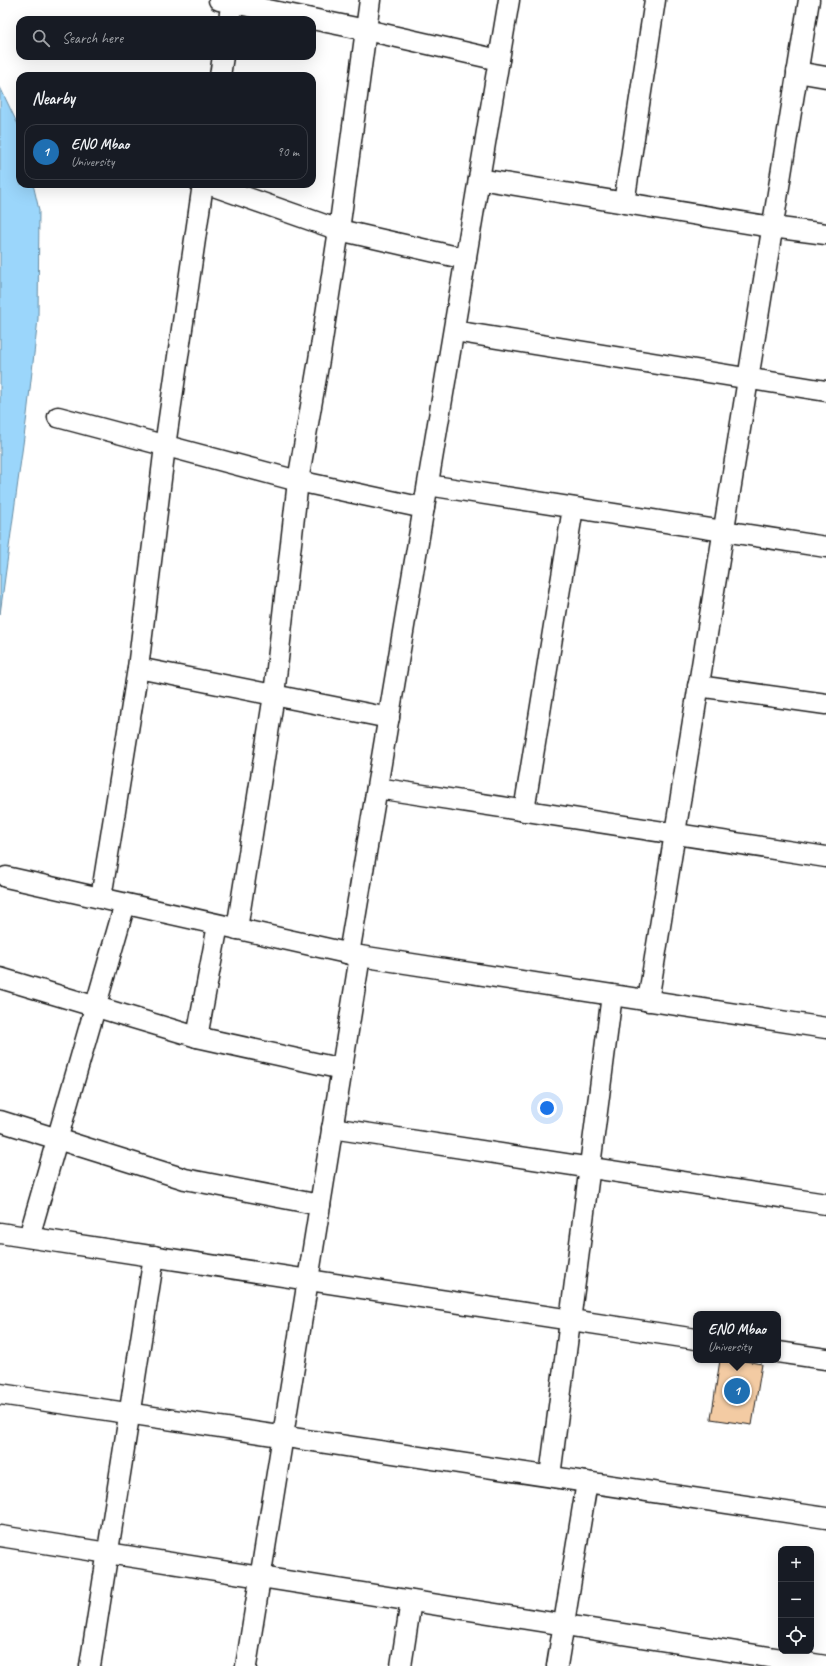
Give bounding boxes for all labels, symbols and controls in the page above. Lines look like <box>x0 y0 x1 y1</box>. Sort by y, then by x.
search box <box>16 16 316 60</box>
icon: search <box>30 27 52 49</box>
text: Search here <box>62 29 123 48</box>
text: Nearby <box>32 88 75 109</box>
text: ENO Mbao <box>71 135 129 154</box>
text: 1 <box>43 144 49 160</box>
text: 90 m <box>277 144 299 160</box>
text: University <box>71 154 114 170</box>
your location <box>537 1098 557 1118</box>
popup <box>693 1311 781 1363</box>
text: ENO Mbao <box>708 1320 766 1339</box>
text: University <box>708 1339 751 1355</box>
pin: 1 <box>724 1376 750 1406</box>
map controls <box>778 1546 814 1654</box>
button: + <box>778 1546 814 1582</box>
button: − <box>778 1582 814 1618</box>
button: locate <box>778 1618 814 1654</box>

